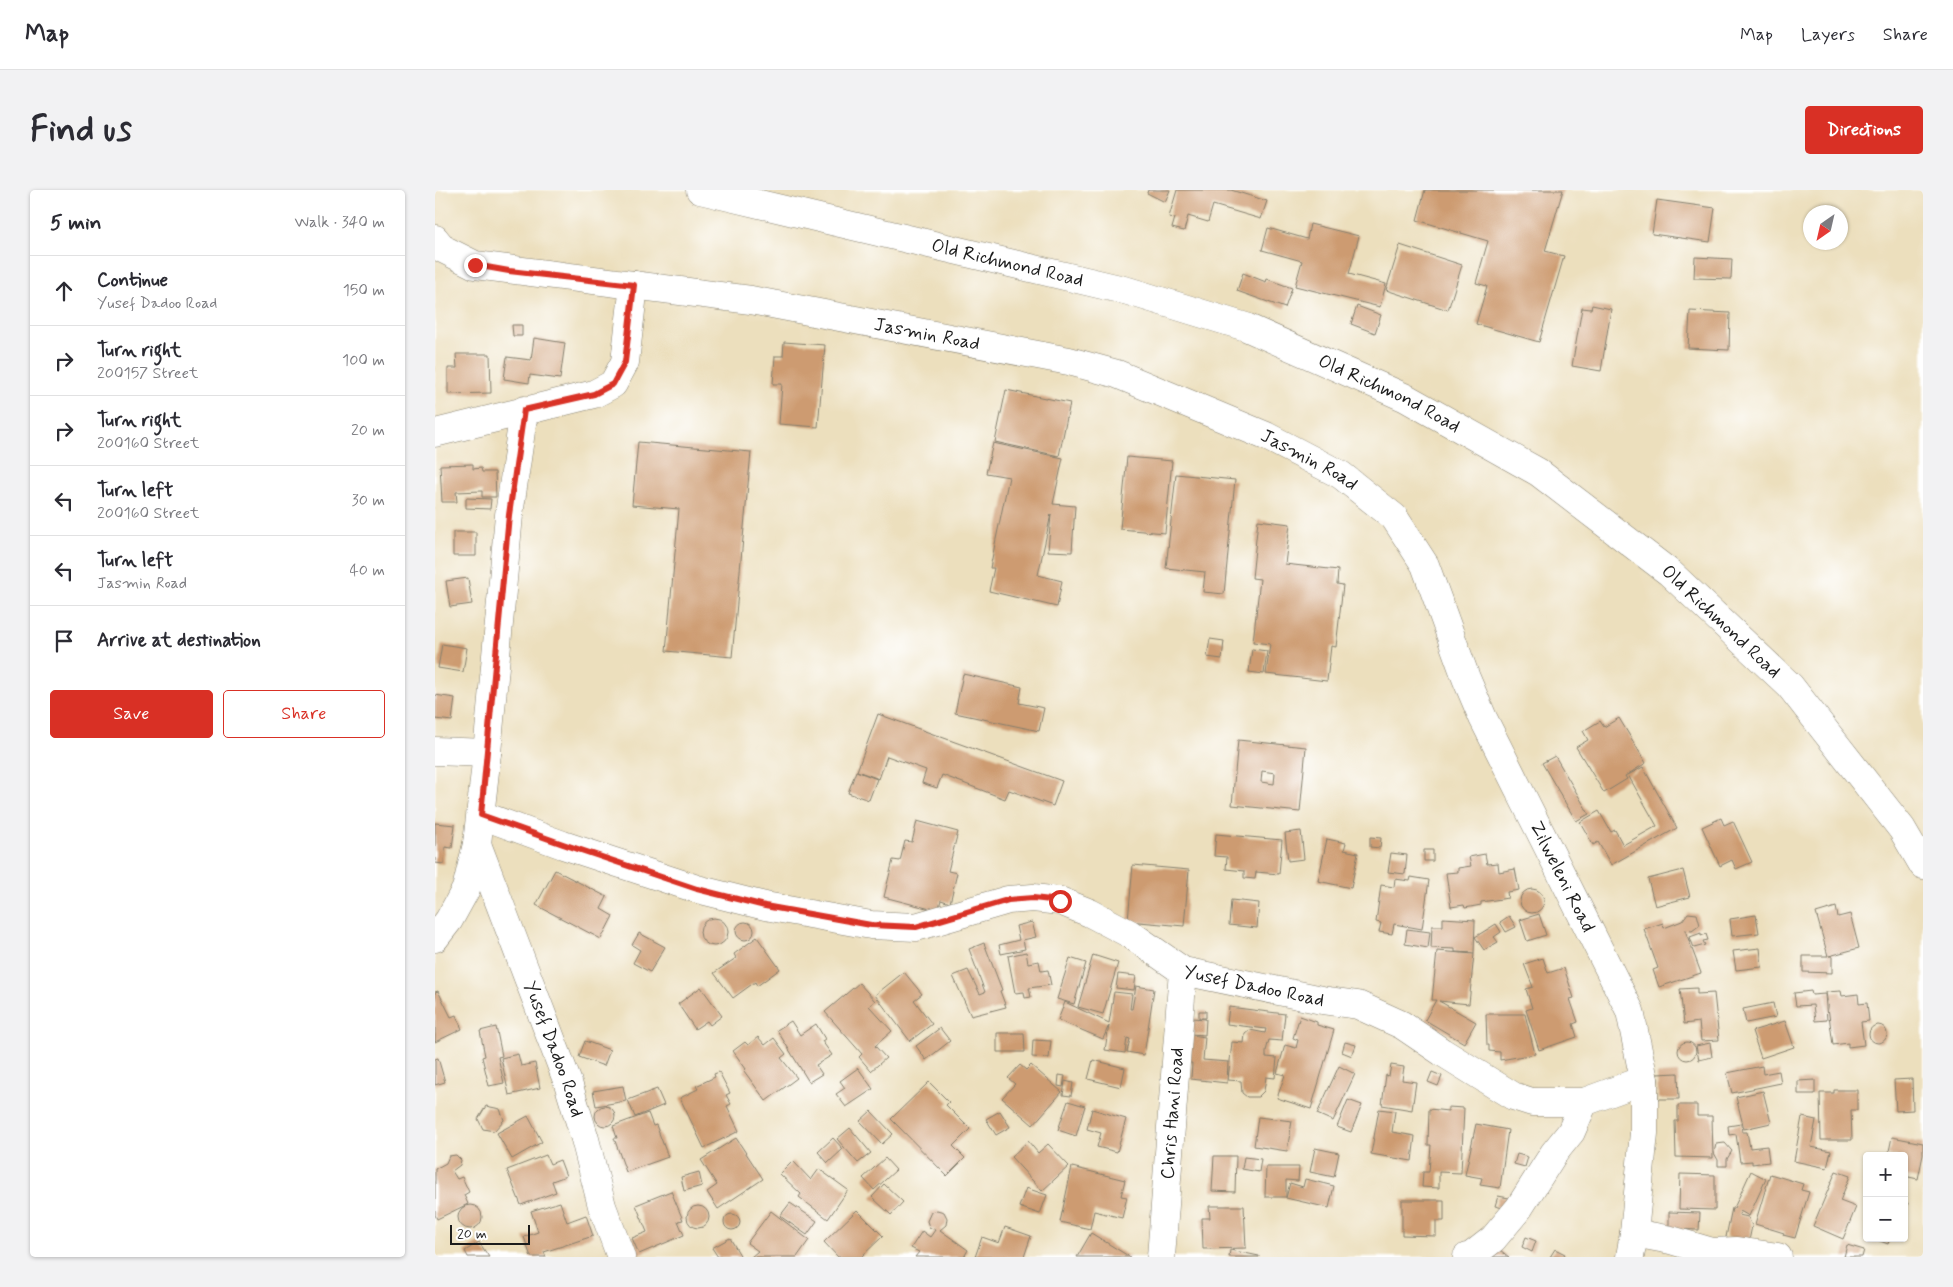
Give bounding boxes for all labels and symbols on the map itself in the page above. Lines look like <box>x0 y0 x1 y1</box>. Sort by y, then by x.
north arrow <box>1803 205 1848 250</box>
street label: Old Richmond Road <box>929 233 1086 293</box>
route end <box>464 254 487 277</box>
street label: Jasmin Road <box>872 311 982 356</box>
street label: Old Richmond Road <box>1314 348 1465 438</box>
street label: Jasmin Road <box>1256 423 1363 496</box>
street label: Old Richmond Road <box>1657 559 1786 684</box>
street label: Zilweleni Road <box>1524 817 1601 936</box>
route start <box>1049 890 1072 913</box>
street label: Yusef Dadoo Road <box>1181 959 1327 1013</box>
street label: Yusef Dadoo Road <box>518 977 590 1120</box>
street label: Chris Hani Road <box>1155 1047 1190 1180</box>
scale bar <box>450 1222 530 1245</box>

